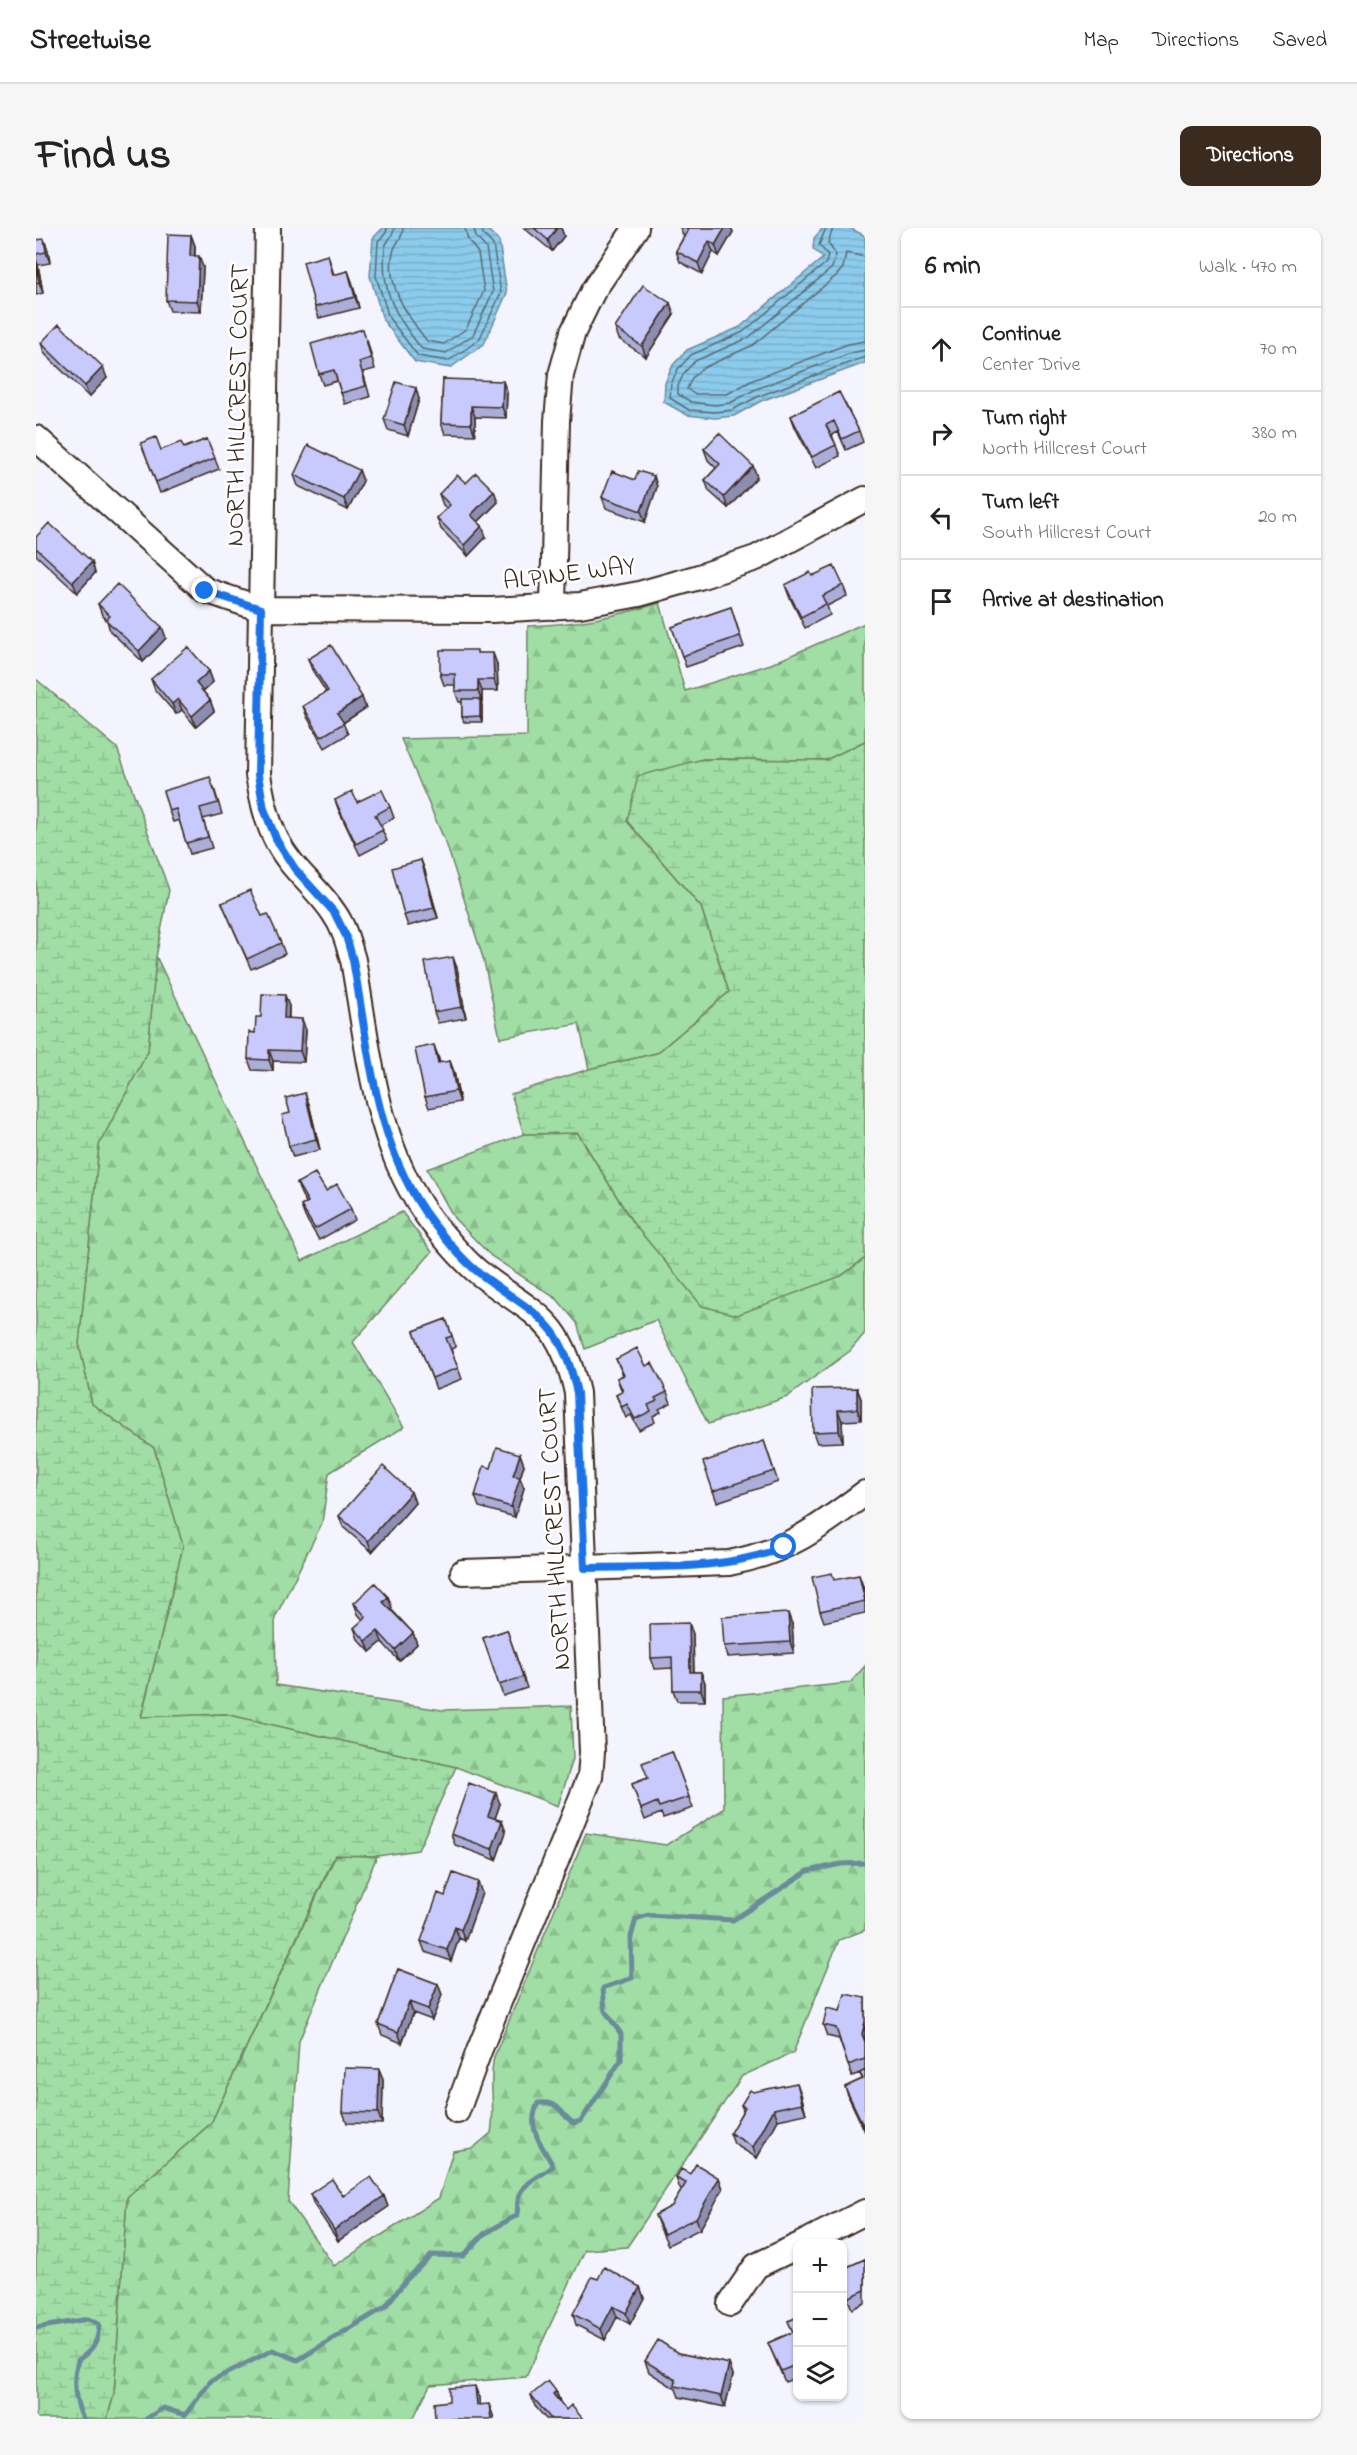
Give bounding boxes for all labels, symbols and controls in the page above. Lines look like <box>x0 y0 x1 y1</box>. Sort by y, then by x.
text: Streetwise <box>30 21 151 62</box>
text: Map <box>1083 26 1119 56</box>
text: Directions <box>1152 26 1239 56</box>
text: Saved <box>1272 26 1327 56</box>
text: Find us <box>36 126 171 187</box>
button: Directions <box>1180 126 1321 186</box>
text: 6 min <box>925 248 981 286</box>
text: Walk · 470 m <box>1199 253 1297 282</box>
street label: NORTH HILLCREST COURT <box>218 263 260 547</box>
text: Continue <box>982 319 1061 351</box>
icon: ahead <box>925 333 958 366</box>
text: 70 m <box>1260 335 1297 364</box>
text: Center Drive <box>982 351 1080 380</box>
text: Turn right <box>982 403 1067 435</box>
icon: right <box>925 417 958 450</box>
text: 380 m <box>1252 419 1297 448</box>
text: North Hillcrest Court <box>982 435 1147 464</box>
text: Turn left <box>982 487 1059 519</box>
icon: left <box>925 501 958 534</box>
text: 20 m <box>1258 503 1297 532</box>
text: South Hillcrest Court <box>982 519 1151 548</box>
street label: ALPINE WAY <box>501 548 638 602</box>
route end <box>191 577 217 603</box>
icon: arrive <box>925 585 958 618</box>
text: Arrive at destination <box>982 585 1164 617</box>
street label: NORTH HILLCREST COURT <box>530 1386 582 1671</box>
route start <box>770 1533 796 1559</box>
map controls <box>793 2239 847 2401</box>
button: + <box>793 2239 847 2293</box>
button: − <box>793 2293 847 2347</box>
button: layers <box>793 2347 847 2401</box>

